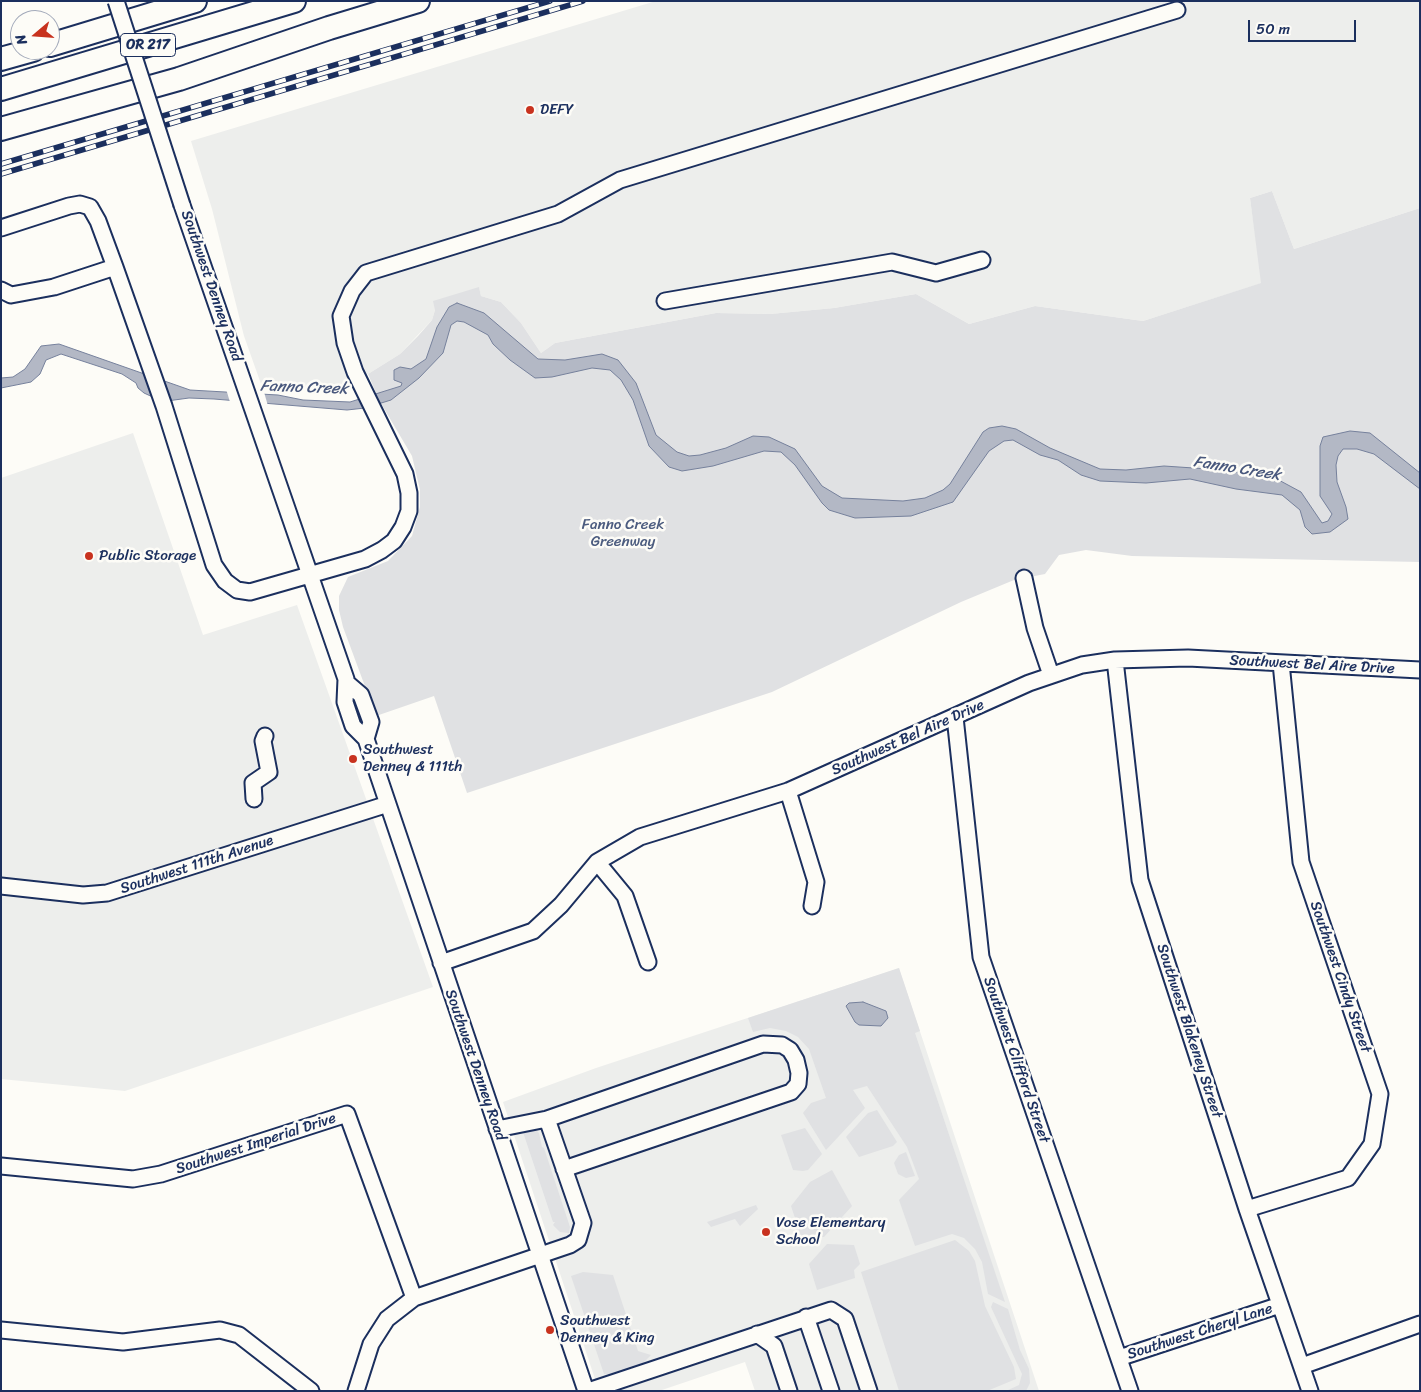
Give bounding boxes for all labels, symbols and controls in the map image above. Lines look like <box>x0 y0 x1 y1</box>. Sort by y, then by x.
north arrow <box>10 10 60 60</box>
scale bar <box>1251 10 1358 42</box>
text: 50 m <box>1256 16 1290 42</box>
text: N <box>8 31 35 48</box>
road number: OR 217 <box>120 34 176 56</box>
place label: DEFY <box>540 101 574 119</box>
marker: DEFY <box>524 104 536 116</box>
street label: Southwest Denney Road <box>177 208 245 364</box>
water label: Fanno Creek <box>260 377 348 399</box>
water label: Fanno Creek <box>1192 453 1282 485</box>
park label: Fanno Creek Greenway <box>582 516 664 551</box>
place label: Public Storage <box>99 547 196 565</box>
marker: Public Storage <box>83 550 95 562</box>
street label: Southwest Bel Aire Drive <box>1229 652 1395 678</box>
street label: Southwest Bel Aire Drive <box>829 696 987 780</box>
place label: Southwest Denney & 111th <box>363 741 462 776</box>
marker: Southwest Denney & 111th <box>347 753 359 765</box>
street label: Southwest 111th Avenue <box>118 832 276 898</box>
street label: Southwest Cindy Street <box>1306 899 1374 1055</box>
street label: Southwest Blakeney Street <box>1152 942 1226 1120</box>
street label: Southwest Clifford Street <box>979 974 1053 1146</box>
street label: Southwest Denney Road <box>441 987 509 1143</box>
street label: Southwest Imperial Drive <box>174 1110 338 1178</box>
place label: Vose Elementary School <box>776 1214 885 1249</box>
marker: Vose Elementary School <box>760 1226 772 1238</box>
street label: Southwest Cheryl Lane <box>1125 1300 1275 1364</box>
place label: Southwest Denney & King <box>560 1312 654 1347</box>
marker: Southwest Denney & King <box>544 1324 556 1336</box>

